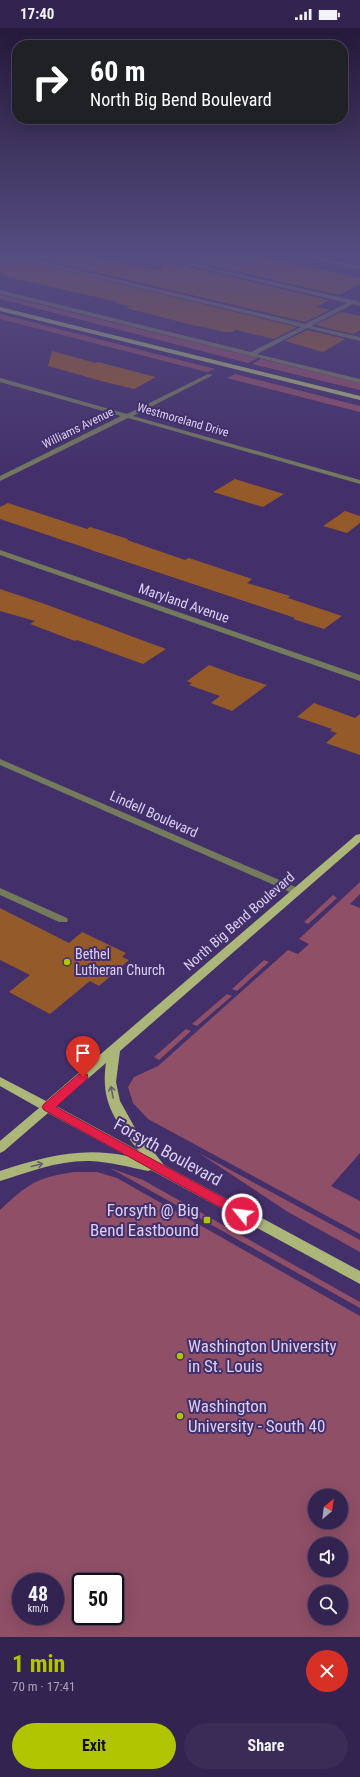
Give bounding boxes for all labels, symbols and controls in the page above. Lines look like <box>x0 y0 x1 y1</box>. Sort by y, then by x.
text: 17:40 <box>20 5 54 23</box>
text: 60 m <box>90 55 146 88</box>
icon: right <box>24 56 76 108</box>
text: North Big Bend Boulevard <box>90 89 272 110</box>
street label: Westmoreland Drive <box>136 400 231 440</box>
street label: Williams Avenue <box>40 405 116 451</box>
street label: Maryland Avenue <box>137 580 232 626</box>
street label: Lindell Boulevard <box>108 787 200 841</box>
street label: North Big Bend Boulevard <box>180 869 298 973</box>
place label: Bethel Lutheran Church <box>75 946 165 978</box>
marker: Bethel Lutheran Church <box>62 957 72 967</box>
pin <box>66 1036 100 1077</box>
icon: arrive <box>72 1042 94 1064</box>
one-way arrow <box>108 1085 116 1098</box>
street label: Forsyth Boulevard <box>111 1114 225 1190</box>
one-way arrow <box>30 1160 43 1168</box>
position arrow <box>221 1193 263 1235</box>
place label: Forsyth @ Big Bend Eastbound <box>90 1200 199 1240</box>
marker: Forsyth @ Big Bend Eastbound <box>202 1215 212 1225</box>
place label: Washington University in St. Louis <box>188 1336 337 1376</box>
marker: Washington University in St. Louis <box>175 1351 185 1361</box>
place label: Washington University - South 40 <box>188 1396 325 1436</box>
marker: Washington University - South 40 <box>175 1411 185 1421</box>
north arrow <box>308 1489 348 1529</box>
map controls <box>308 1489 348 1625</box>
button: sound <box>308 1537 348 1577</box>
speed limit sign: 50 <box>72 1573 124 1625</box>
text: 48 <box>28 1582 48 1606</box>
button: search <box>308 1585 348 1625</box>
text: km/h <box>28 1603 48 1614</box>
text: 1 min <box>12 1650 65 1678</box>
button: close <box>306 1650 348 1692</box>
text: 70 m · 17:41 <box>12 1679 75 1694</box>
button: Exit <box>12 1723 176 1769</box>
button: Share <box>184 1723 348 1769</box>

